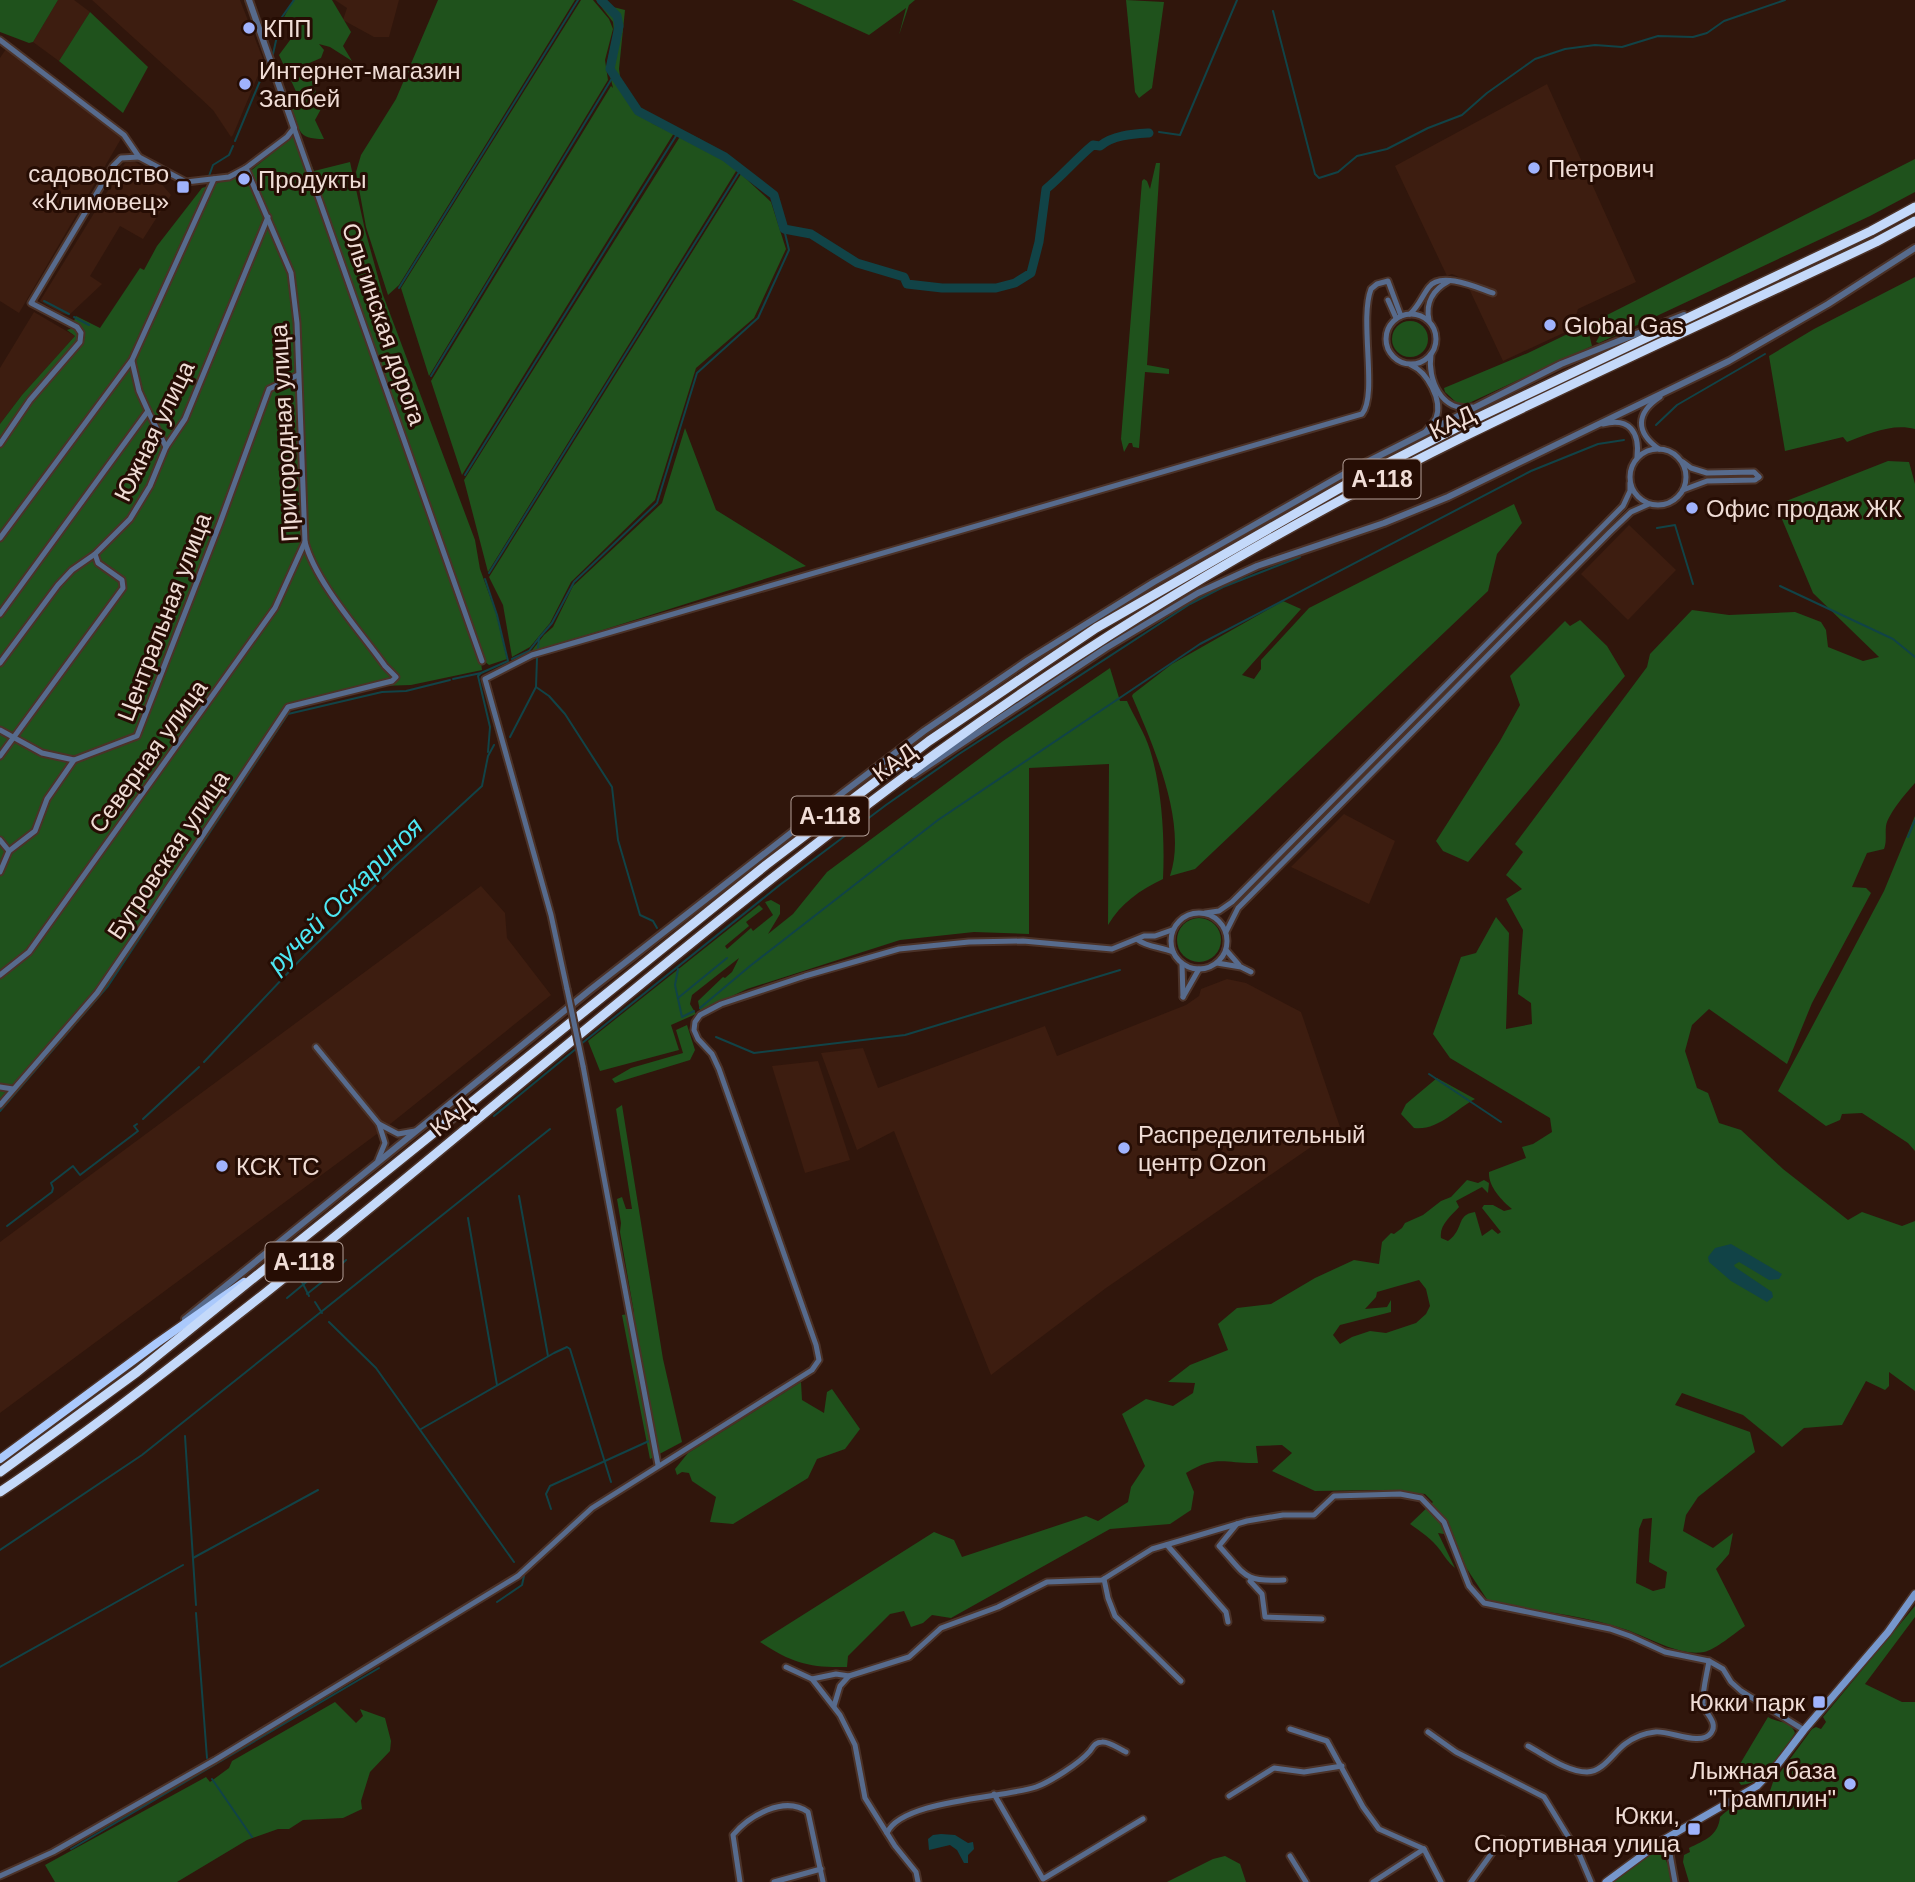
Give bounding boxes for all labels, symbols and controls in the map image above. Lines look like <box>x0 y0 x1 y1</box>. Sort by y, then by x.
place label: КПП <box>263 15 311 42</box>
marker: КПП <box>241 20 257 36</box>
place label: Интернет-магазин Запбей <box>259 57 461 112</box>
marker: Интернет-магазин Запбей <box>237 76 253 92</box>
place label: Петрович <box>1548 155 1654 182</box>
place label: садоводство «Климовец» <box>28 160 169 215</box>
marker: Петрович <box>1526 160 1542 176</box>
place label: Продукты <box>258 166 366 193</box>
marker: Продукты <box>236 171 252 187</box>
marker: садоводство «Климовец» <box>175 179 191 195</box>
street label: Ольгинская дорога <box>337 219 431 429</box>
place label: Global Gas <box>1564 312 1684 339</box>
marker: Global Gas <box>1542 317 1558 333</box>
street label: Пригородная улица <box>265 323 303 543</box>
street label: Южная улица <box>108 356 200 505</box>
street label: КАД <box>1425 400 1479 444</box>
road number: А-118 <box>1344 460 1420 499</box>
place label: Офис продаж ЖК <box>1706 495 1902 522</box>
marker: Офис продаж ЖК <box>1684 500 1700 516</box>
street label: Центральная улица <box>112 508 216 725</box>
street label: Северная улица <box>84 674 213 838</box>
street label: КАД <box>867 737 921 787</box>
street label: Бугровская улица <box>102 765 235 944</box>
road number: А-118 <box>792 796 868 836</box>
water label: ручей Оскариноя <box>260 811 429 980</box>
street label: КАД <box>424 1091 478 1141</box>
place label: Распределительный центр Ozon <box>1138 1121 1365 1176</box>
marker: Распределительный центр Ozon <box>1116 1140 1132 1156</box>
place label: КСК ТС <box>236 1153 320 1180</box>
marker: КСК ТС <box>214 1158 230 1174</box>
road number: А-118 <box>266 1242 342 1282</box>
place label: Юкки парк <box>1689 1689 1805 1716</box>
marker: Юкки парк <box>1811 1694 1827 1710</box>
place label: Лыжная база "Трамплин" <box>1690 1757 1837 1812</box>
marker: Лыжная база "Трамплин" <box>1842 1776 1858 1792</box>
place label: Юкки, Спортивная улица <box>1474 1802 1681 1857</box>
marker: Юкки, Спортивная улица <box>1686 1821 1702 1837</box>

